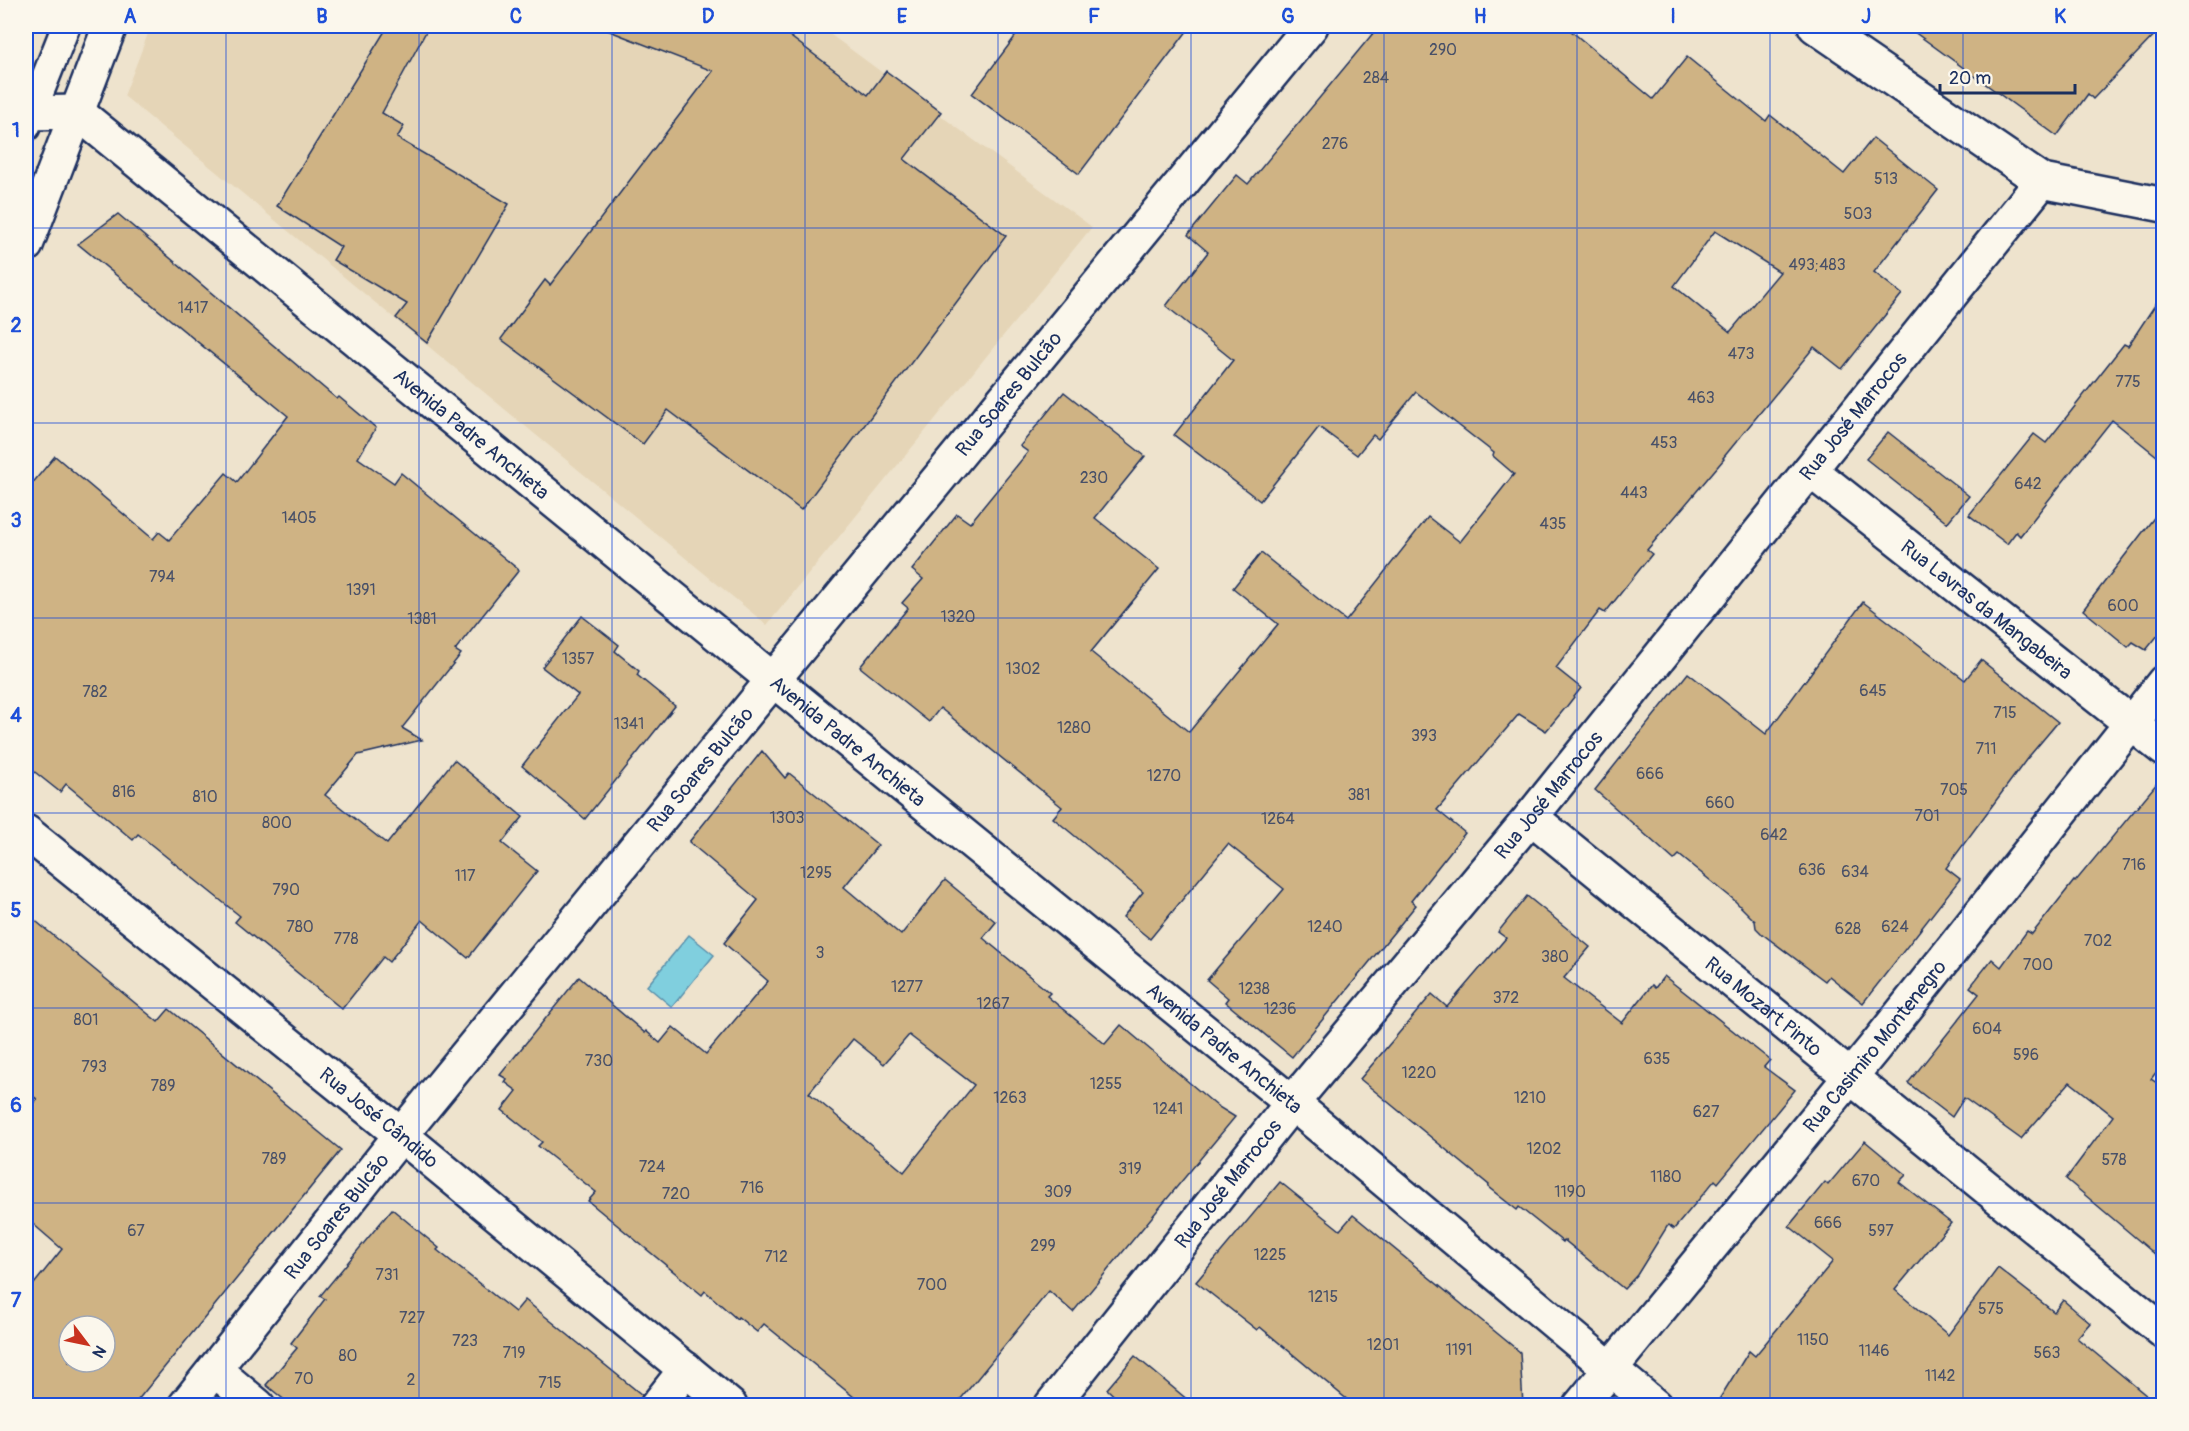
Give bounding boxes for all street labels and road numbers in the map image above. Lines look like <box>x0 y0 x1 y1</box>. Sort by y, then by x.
street label: Rua Soares Bulcão <box>950 326 1067 461</box>
street label: Rua José Marrocos <box>1794 347 1912 486</box>
street label: Avenida Padre Anchieta <box>388 363 554 505</box>
street label: Rua Lavras da Mangabeira <box>1896 534 2078 685</box>
street label: Avenida Padre Anchieta <box>765 670 931 812</box>
street label: Rua Soares Bulcão <box>642 701 759 837</box>
street label: Rua José Marrocos <box>1489 726 1608 864</box>
street label: Rua Mozart Pinto <box>1700 951 1828 1062</box>
street label: Rua Casimiro Montenegro <box>1797 955 1952 1137</box>
street label: Avenida Padre Anchieta <box>1142 977 1308 1119</box>
street label: Rua José Cândido <box>314 1062 444 1173</box>
street label: Rua José Marrocos <box>1169 1114 1287 1253</box>
street label: Rua Soares Bulcão <box>279 1148 394 1284</box>

